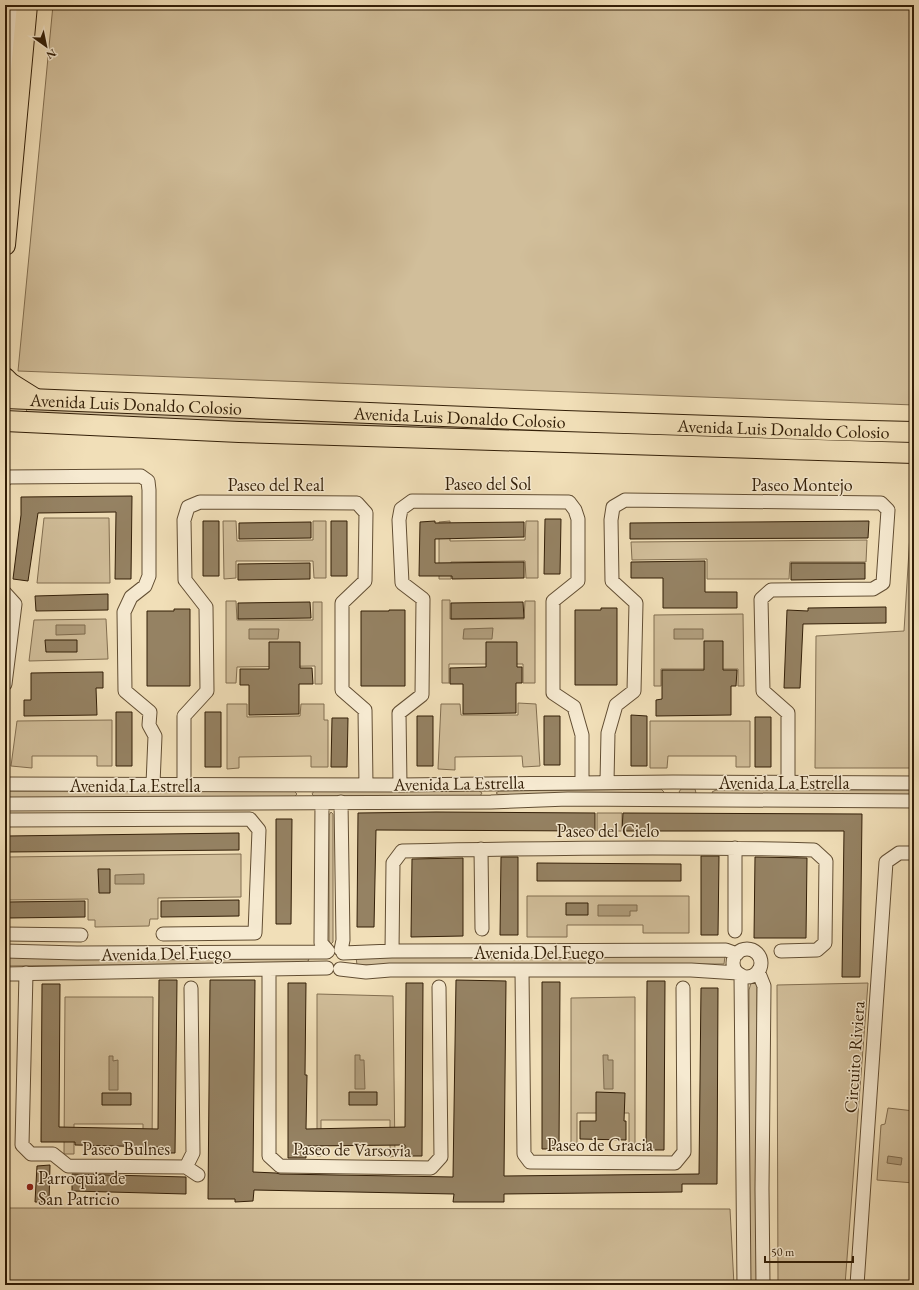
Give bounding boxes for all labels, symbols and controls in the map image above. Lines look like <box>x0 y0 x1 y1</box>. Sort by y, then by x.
north arrow <box>26 26 66 66</box>
text: N <box>44 46 59 63</box>
street label: Avenida Luis Donaldo Colosio <box>28 387 243 419</box>
street label: Avenida Luis Donaldo Colosio <box>352 401 566 433</box>
street label: Avenida Luis Donaldo Colosio <box>676 413 890 443</box>
street label: Paseo del Sol <box>445 472 531 495</box>
street label: Paseo del Real <box>228 473 324 496</box>
street label: Paseo Montejo <box>751 473 853 496</box>
street label: Avenida La Estrella <box>392 770 526 796</box>
street label: Avenida La Estrella <box>717 771 850 794</box>
street label: Avenida La Estrella <box>68 774 201 797</box>
street label: Paseo del Cielo <box>557 819 660 842</box>
street label: Avenida Del Fuego <box>100 940 231 966</box>
street label: Avenida Del Fuego <box>473 941 604 964</box>
street label: Circuito Riviera <box>839 999 869 1114</box>
street label: Paseo de Gracia <box>547 1133 654 1156</box>
street label: Paseo de Varsovia <box>293 1136 412 1162</box>
street label: Paseo Bulnes <box>82 1137 170 1160</box>
place label: Parroquia de San Patricio <box>38 1166 125 1210</box>
marker: Parroquia de San Patricio <box>25 1182 35 1192</box>
scale bar <box>765 1238 853 1264</box>
text: 50 m <box>771 1244 795 1260</box>

